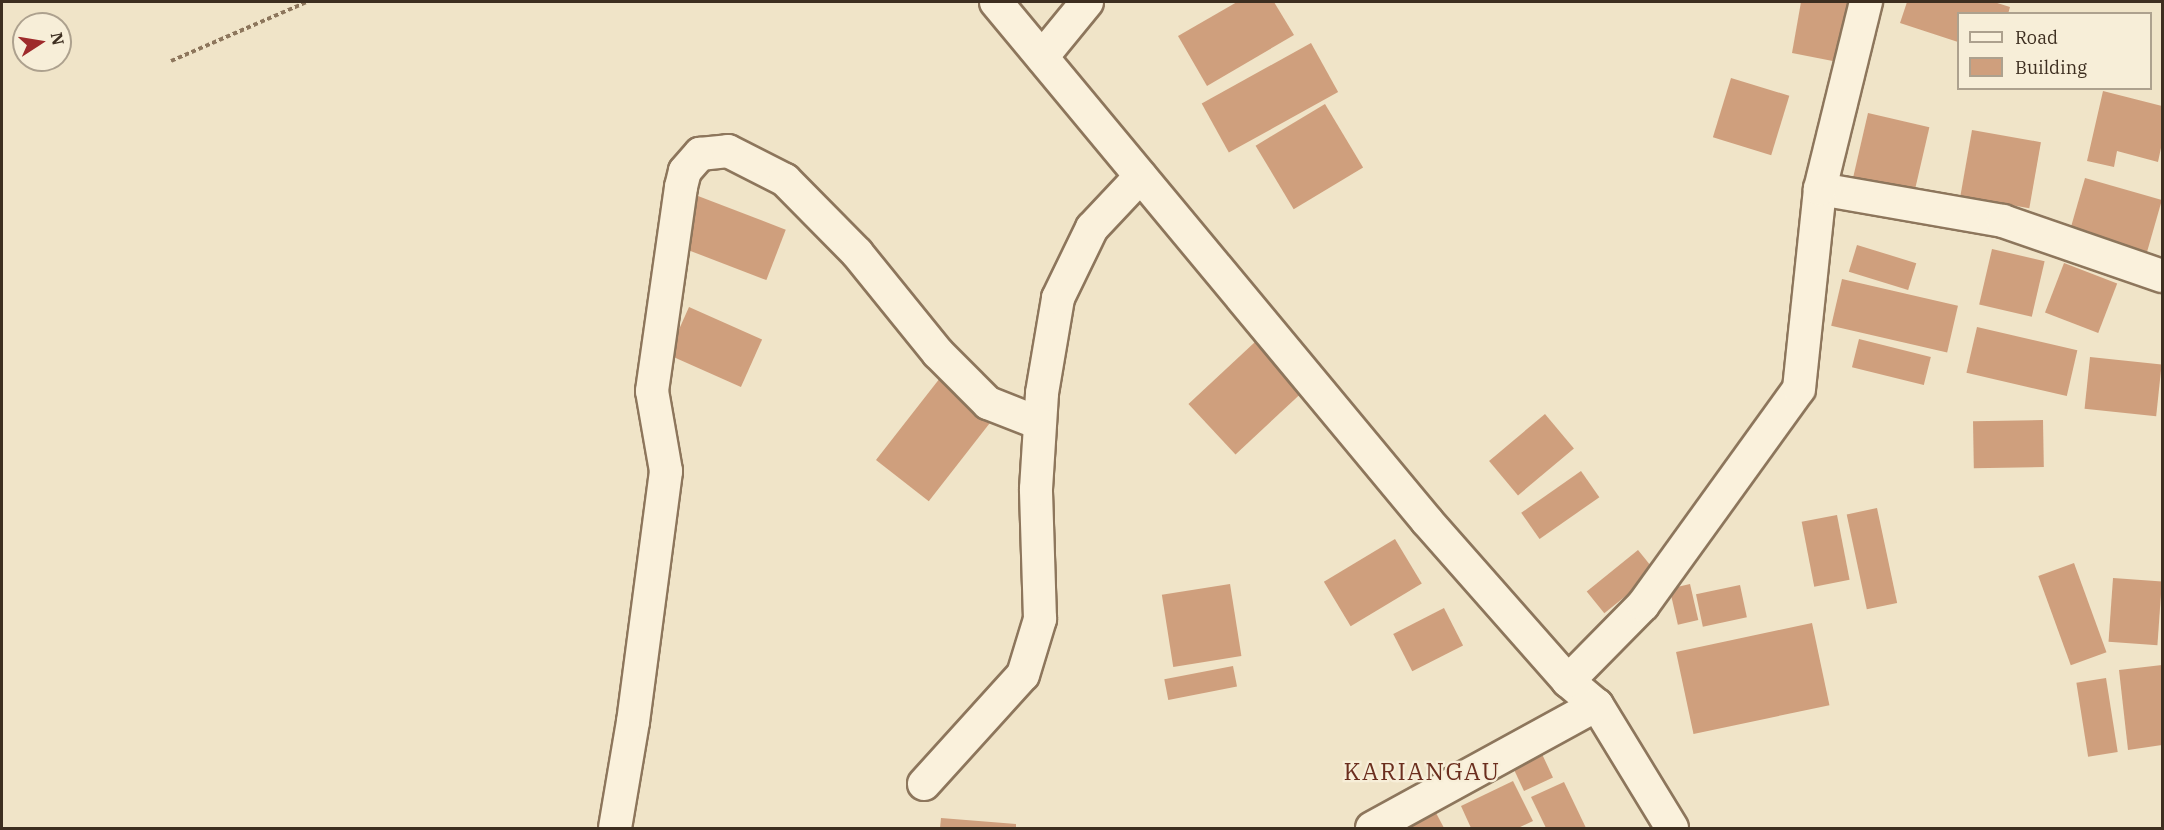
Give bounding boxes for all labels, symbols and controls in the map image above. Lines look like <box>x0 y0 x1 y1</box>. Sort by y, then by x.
north arrow <box>12 12 72 72</box>
legend <box>1957 12 2152 90</box>
text: Road <box>2015 26 2058 49</box>
text: N <box>47 30 69 47</box>
text: Building <box>2015 56 2087 79</box>
district label: KARIANGAU <box>1343 758 1501 786</box>

